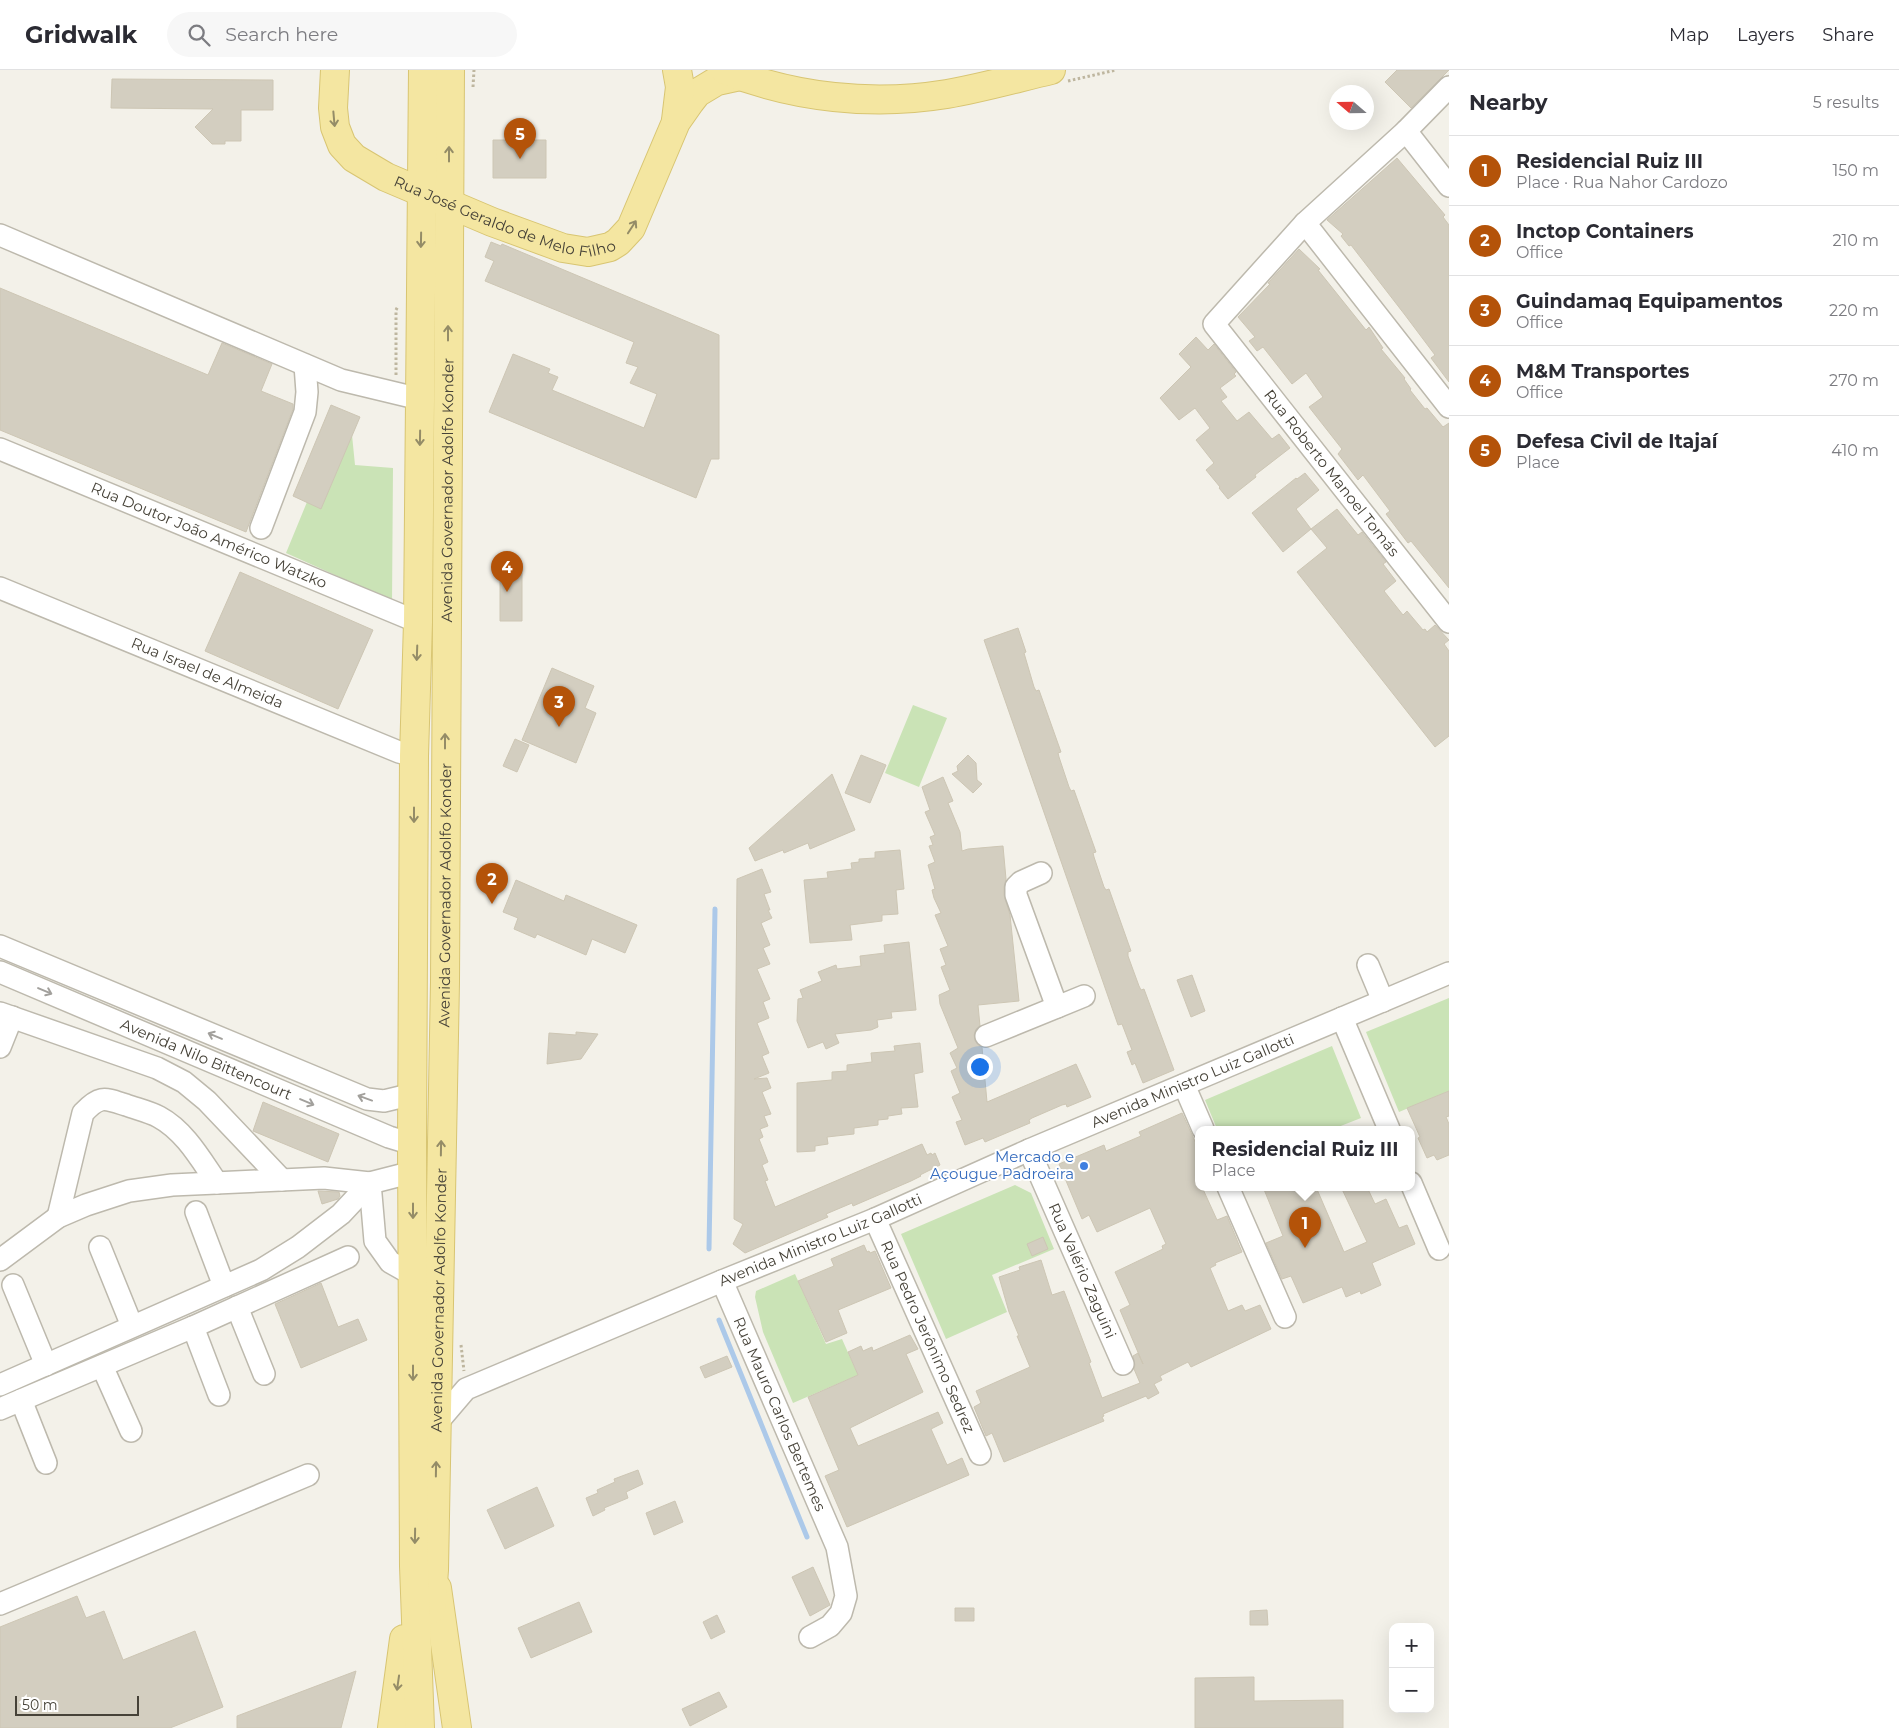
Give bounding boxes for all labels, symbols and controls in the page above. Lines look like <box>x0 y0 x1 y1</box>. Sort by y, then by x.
search box <box>167 12 517 57</box>
text: Gridwalk <box>25 20 137 49</box>
icon: search <box>185 21 213 49</box>
text: Search here <box>225 23 338 46</box>
text: Map <box>1669 24 1709 46</box>
text: Layers <box>1737 24 1794 46</box>
text: Share <box>1822 24 1874 46</box>
north arrow <box>1329 85 1374 130</box>
text: Nearby <box>1469 90 1548 115</box>
text: 5 results <box>1813 93 1879 112</box>
one-way arrow <box>330 110 339 126</box>
pin: 5 <box>504 118 536 159</box>
one-way arrow <box>444 146 454 162</box>
text: Residencial Ruiz III <box>1516 150 1703 173</box>
text: 1 <box>1482 161 1488 180</box>
text: 150 m <box>1832 161 1879 180</box>
street label: Rua José Geraldo de Melo Filho <box>391 171 619 261</box>
text: Place · Rua Nahor Cardozo <box>1516 173 1728 192</box>
one-way arrow <box>626 220 637 234</box>
text: Inctop Containers <box>1516 220 1694 243</box>
text: 2 <box>1480 231 1490 250</box>
text: 210 m <box>1832 231 1879 250</box>
one-way arrow <box>416 232 426 248</box>
text: Office <box>1516 243 1563 262</box>
text: Guindamaq Equipamentos <box>1516 290 1783 313</box>
text: 3 <box>1480 301 1490 320</box>
text: 220 m <box>1829 301 1879 320</box>
text: Office <box>1516 313 1563 332</box>
one-way arrow <box>443 325 453 342</box>
street label: Avenida Governador Adolfo Konder <box>437 358 457 622</box>
text: M&M Transportes <box>1516 360 1689 383</box>
text: 4 <box>1479 371 1491 390</box>
text: 270 m <box>1829 371 1879 390</box>
text: Office <box>1516 383 1563 402</box>
street label: Rua Roberto Manoel Tomás <box>1260 385 1404 560</box>
one-way arrow <box>415 429 425 445</box>
text: Defesa Civil de Itajaí <box>1516 430 1717 453</box>
text: 5 <box>1480 441 1490 460</box>
text: 410 m <box>1831 441 1879 460</box>
text: Place <box>1516 453 1560 472</box>
street label: Rua Doutor João Américo Watzko <box>88 478 330 592</box>
pin: 4 <box>491 551 523 592</box>
street label: Rua Israel de Almeida <box>128 633 286 712</box>
one-way arrow <box>412 644 422 660</box>
pin: 3 <box>543 686 575 727</box>
one-way arrow <box>440 733 450 749</box>
street label: Avenida Governador Adolfo Konder <box>434 763 455 1028</box>
one-way arrow <box>409 806 419 823</box>
pin: 2 <box>476 863 508 904</box>
one-way arrow <box>37 986 52 996</box>
street label: Avenida Nilo Bittencourt <box>118 1014 295 1104</box>
street label: Avenida Ministro Luiz Gallotti <box>1088 1029 1297 1132</box>
one-way arrow <box>208 1031 223 1040</box>
your location <box>967 1054 993 1080</box>
one-way arrow <box>358 1093 373 1102</box>
one-way arrow <box>299 1097 314 1107</box>
popup <box>1195 1126 1415 1191</box>
text: Residencial Ruiz III <box>1212 1138 1398 1161</box>
one-way arrow <box>436 1140 446 1156</box>
place label: Mercado e Açougue Padroeira <box>930 1147 1074 1183</box>
marker: Mercado e Açougue Padroeira <box>1078 1160 1090 1172</box>
text: Place <box>1212 1161 1255 1180</box>
street label: Avenida Governador Adolfo Konder <box>427 1168 451 1433</box>
street label: Avenida Ministro Luiz Gallotti <box>716 1189 925 1290</box>
street label: Rua Valério Zaguini <box>1045 1200 1121 1341</box>
one-way arrow <box>408 1202 418 1218</box>
pin: 1 <box>1289 1207 1321 1248</box>
street label: Rua Pedro Jerônimo Sedrez <box>877 1237 980 1436</box>
street label: Rua Mauro Carlos Bertemes <box>730 1314 830 1514</box>
one-way arrow <box>409 1365 418 1381</box>
one-way arrow <box>432 1461 441 1477</box>
one-way arrow <box>410 1527 420 1543</box>
map controls <box>1389 1623 1434 1713</box>
button: + <box>1389 1623 1434 1668</box>
button: − <box>1389 1668 1434 1713</box>
one-way arrow <box>393 1675 403 1691</box>
scale bar <box>15 1693 139 1716</box>
text: 50 m <box>22 1696 58 1714</box>

